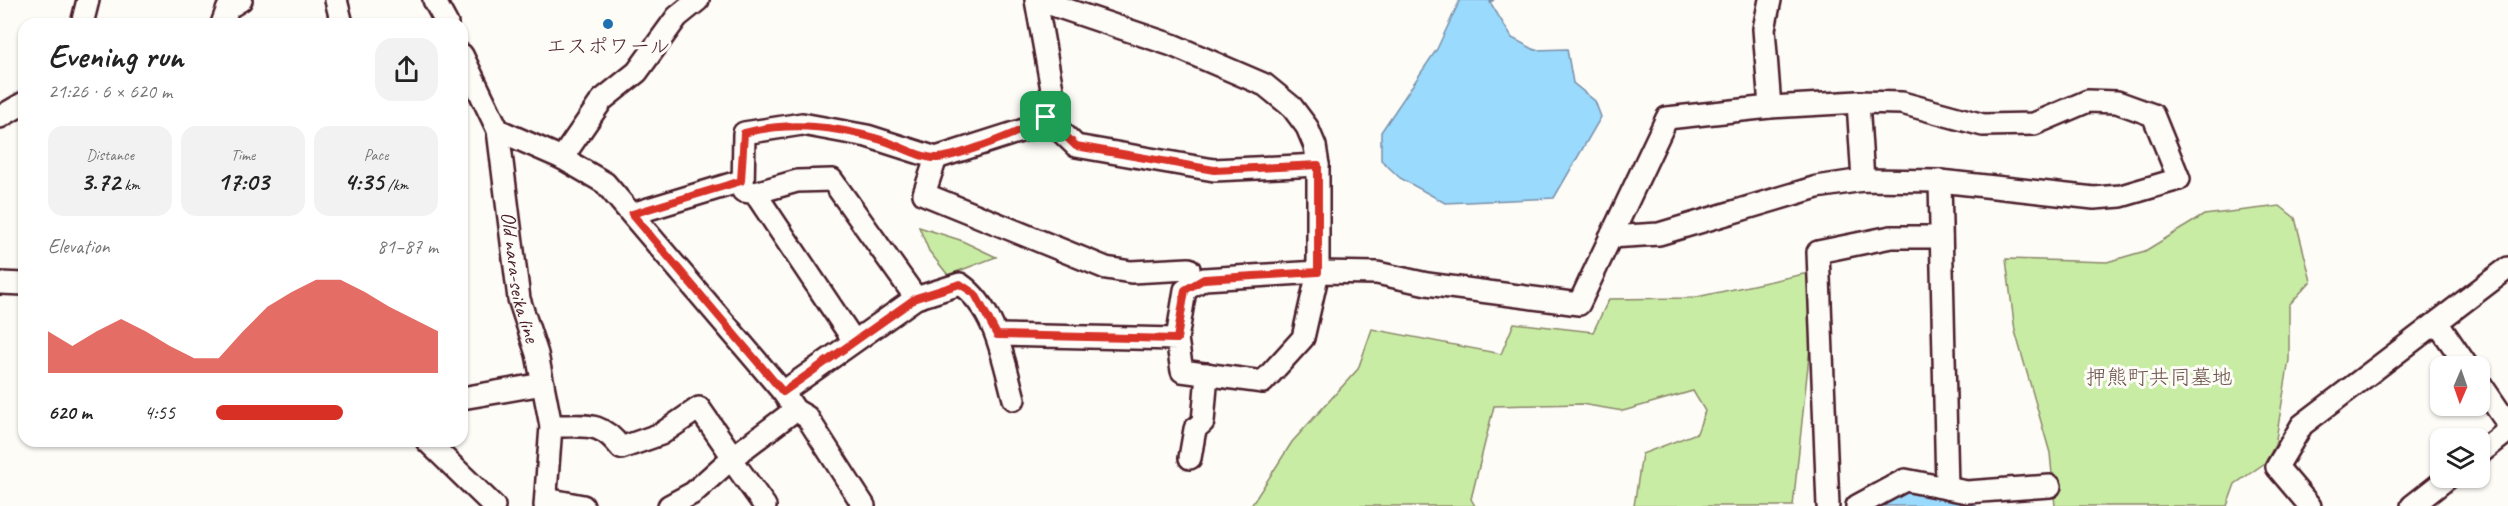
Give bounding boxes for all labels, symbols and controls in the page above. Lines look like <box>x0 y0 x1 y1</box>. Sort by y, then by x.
marker: エスポワール <box>601 17 615 31</box>
place label: エスポワール <box>546 33 670 59</box>
text: Evening run <box>48 35 183 77</box>
button: share <box>375 38 438 101</box>
text: 21:26 · 6 × 620 m <box>48 79 172 104</box>
pin <box>1020 91 1071 142</box>
icon: arrive <box>1029 100 1062 133</box>
text: Distance <box>86 145 134 165</box>
text: Time <box>231 145 255 165</box>
text: Pace <box>364 145 388 165</box>
text: 3.72 <box>80 165 120 198</box>
text: 17:03 <box>217 165 269 198</box>
text: 4:35 <box>344 165 384 198</box>
text: km <box>120 175 140 195</box>
text: /km <box>384 175 408 195</box>
street label: Old nara-seika line <box>495 210 546 347</box>
text: Elevation <box>48 234 110 259</box>
text: 81–87 m <box>377 234 438 259</box>
north arrow <box>2430 356 2490 416</box>
map controls <box>2430 356 2490 488</box>
park label: 押熊町共同墓地 <box>2086 364 2233 390</box>
text: 620 m <box>48 400 92 425</box>
text: 4:55 <box>144 400 175 425</box>
button: layers <box>2430 428 2490 488</box>

